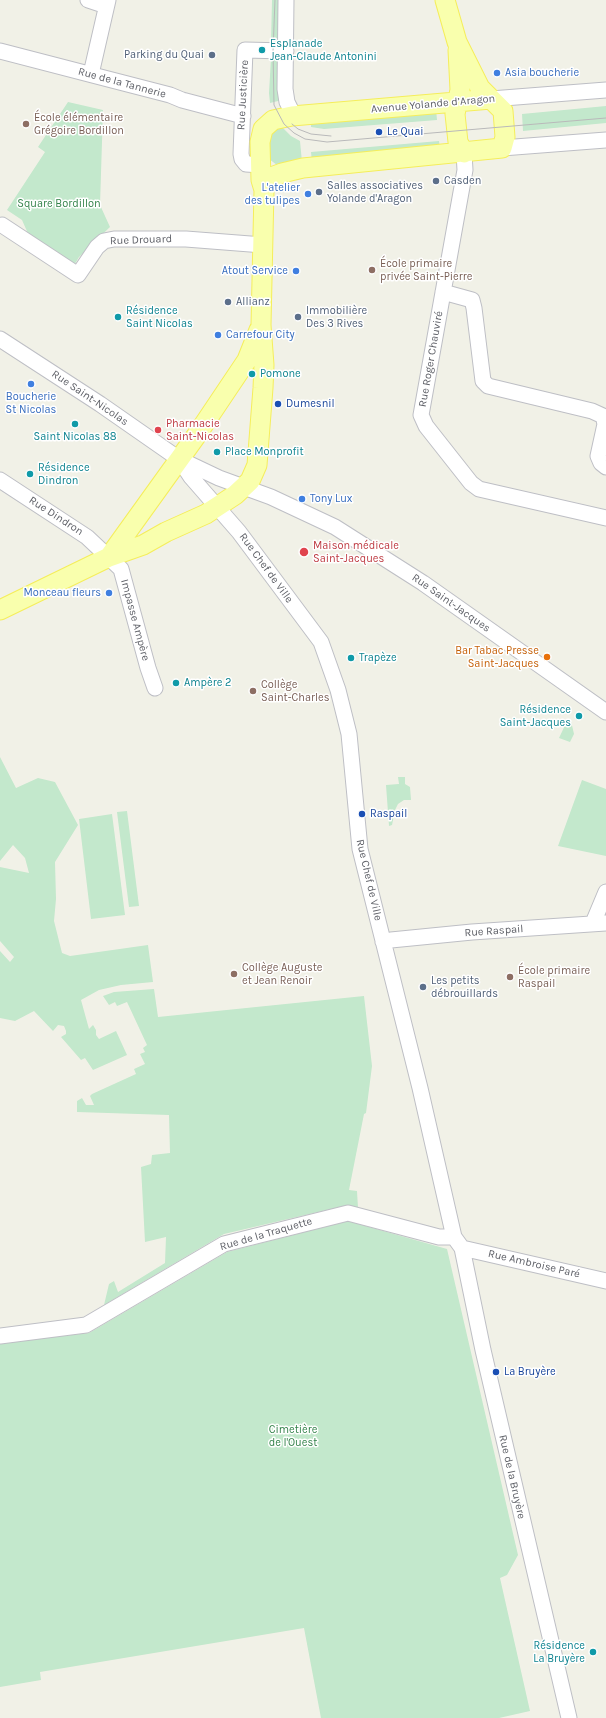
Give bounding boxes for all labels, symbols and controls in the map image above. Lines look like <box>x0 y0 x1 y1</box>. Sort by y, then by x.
place label: Esplanade Jean-Claude Antonini <box>270 37 377 63</box>
marker: Esplanade Jean-Claude Antonini <box>257 45 267 55</box>
place label: Parking du Quai <box>124 48 204 62</box>
marker: Parking du Quai <box>207 50 217 60</box>
street label: Rue Justicière <box>235 60 251 130</box>
street label: Rue de la Tannerie <box>77 65 167 101</box>
place label: Asia boucherie <box>505 66 579 80</box>
marker: Asia boucherie <box>492 68 502 78</box>
street label: Avenue Yolande d’Aragon <box>370 92 496 116</box>
place label: École élémentaire Grégoire Bordillon <box>34 111 124 137</box>
marker: École élémentaire Grégoire Bordillon <box>21 119 31 129</box>
place label: Le Quai <box>387 125 424 139</box>
marker: Le Quai <box>374 127 384 137</box>
place label: Casden <box>444 174 481 188</box>
marker: Casden <box>431 176 441 186</box>
place label: Salles associatives Yolande d'Aragon <box>327 179 423 205</box>
place label: L'atelier des tulipes <box>244 181 300 207</box>
marker: Salles associatives Yolande d'Aragon <box>314 187 324 197</box>
marker: L'atelier des tulipes <box>303 189 313 199</box>
park label: Square Bordillon <box>17 197 101 211</box>
street label: Rue Drouard <box>110 232 172 248</box>
place label: École primaire privée Saint-Pierre <box>380 257 472 283</box>
place label: Atout Service <box>222 264 288 278</box>
marker: École primaire privée Saint-Pierre <box>367 265 377 275</box>
marker: Atout Service <box>291 266 301 276</box>
place label: Allianz <box>236 295 270 309</box>
marker: Allianz <box>223 297 233 307</box>
place label: Résidence Saint Nicolas <box>126 304 193 330</box>
place label: Immobilière Des 3 Rives <box>306 304 367 330</box>
street label: Rue Roger Chauviré <box>416 310 446 408</box>
marker: Résidence Saint Nicolas <box>113 312 123 322</box>
marker: Immobilière Des 3 Rives <box>293 312 303 322</box>
place label: Carrefour City <box>226 328 295 342</box>
marker: Carrefour City <box>213 330 223 340</box>
street label: Rue Saint-Nicolas <box>49 367 131 429</box>
place label: Pomone <box>260 367 301 381</box>
marker: Pomone <box>247 369 257 379</box>
marker: Boucherie St Nicolas <box>26 379 36 389</box>
place label: Boucherie St Nicolas <box>6 390 56 416</box>
place label: Dumesnil <box>286 397 335 411</box>
marker: Dumesnil <box>273 399 283 409</box>
place label: Pharmacie Saint-Nicolas <box>166 417 234 443</box>
marker: Saint Nicolas 88 <box>70 419 80 429</box>
marker: Pharmacie Saint-Nicolas <box>153 425 163 435</box>
place label: Saint Nicolas 88 <box>34 430 116 444</box>
place label: Place Monprofit <box>225 445 304 459</box>
marker: Place Monprofit <box>212 447 222 457</box>
place label: Résidence Dindron <box>38 461 90 487</box>
marker: Résidence Dindron <box>25 469 35 479</box>
place label: Tony Lux <box>310 492 352 506</box>
street label: Rue Dindron <box>26 494 86 538</box>
marker: Tony Lux <box>297 494 307 504</box>
street label: Rue Chef de Ville <box>236 530 296 606</box>
place label: Maison médicale Saint-Jacques <box>313 539 399 565</box>
marker: Maison médicale Saint-Jacques <box>298 546 310 558</box>
street label: Rue Saint-Jacques <box>409 571 493 635</box>
street label: Impasse Ampère <box>118 578 152 662</box>
place label: Monceau fleurs <box>23 586 101 600</box>
marker: Monceau fleurs <box>104 588 114 598</box>
place label: Bar Tabac Presse Saint-Jacques <box>455 644 539 670</box>
place label: Trapèze <box>359 651 397 665</box>
marker: Bar Tabac Presse Saint-Jacques <box>542 652 552 662</box>
marker: Trapèze <box>346 653 356 663</box>
place label: Ampère 2 <box>184 676 231 690</box>
marker: Ampère 2 <box>171 678 181 688</box>
place label: Collège Saint-Charles <box>261 678 330 704</box>
marker: Collège Saint-Charles <box>248 686 258 696</box>
place label: Résidence Saint-Jacques <box>500 703 571 729</box>
marker: Résidence Saint-Jacques <box>574 711 584 721</box>
place label: Raspail <box>370 807 407 821</box>
marker: Raspail <box>357 809 367 819</box>
street label: Rue Chef de Ville <box>353 838 385 922</box>
street label: Rue Raspail <box>464 922 524 940</box>
place label: Collège Auguste et Jean Renoir <box>242 961 322 987</box>
place label: École primaire Raspail <box>518 964 590 990</box>
marker: Collège Auguste et Jean Renoir <box>229 969 239 979</box>
marker: École primaire Raspail <box>505 972 515 982</box>
place label: Les petits débrouillards <box>431 974 498 1000</box>
marker: Les petits débrouillards <box>418 982 428 992</box>
street label: Rue de la Traquette <box>218 1214 314 1254</box>
street label: Rue Ambroise Paré <box>487 1247 581 1281</box>
place label: La Bruyère <box>504 1365 556 1379</box>
marker: La Bruyère <box>491 1367 501 1377</box>
park label: Cimetière de l'Ouest <box>269 1423 317 1449</box>
street label: Rue de la Bruyère <box>496 1434 528 1520</box>
place label: Résidence La Bruyère <box>533 1639 585 1665</box>
marker: Résidence La Bruyère <box>588 1647 598 1657</box>

